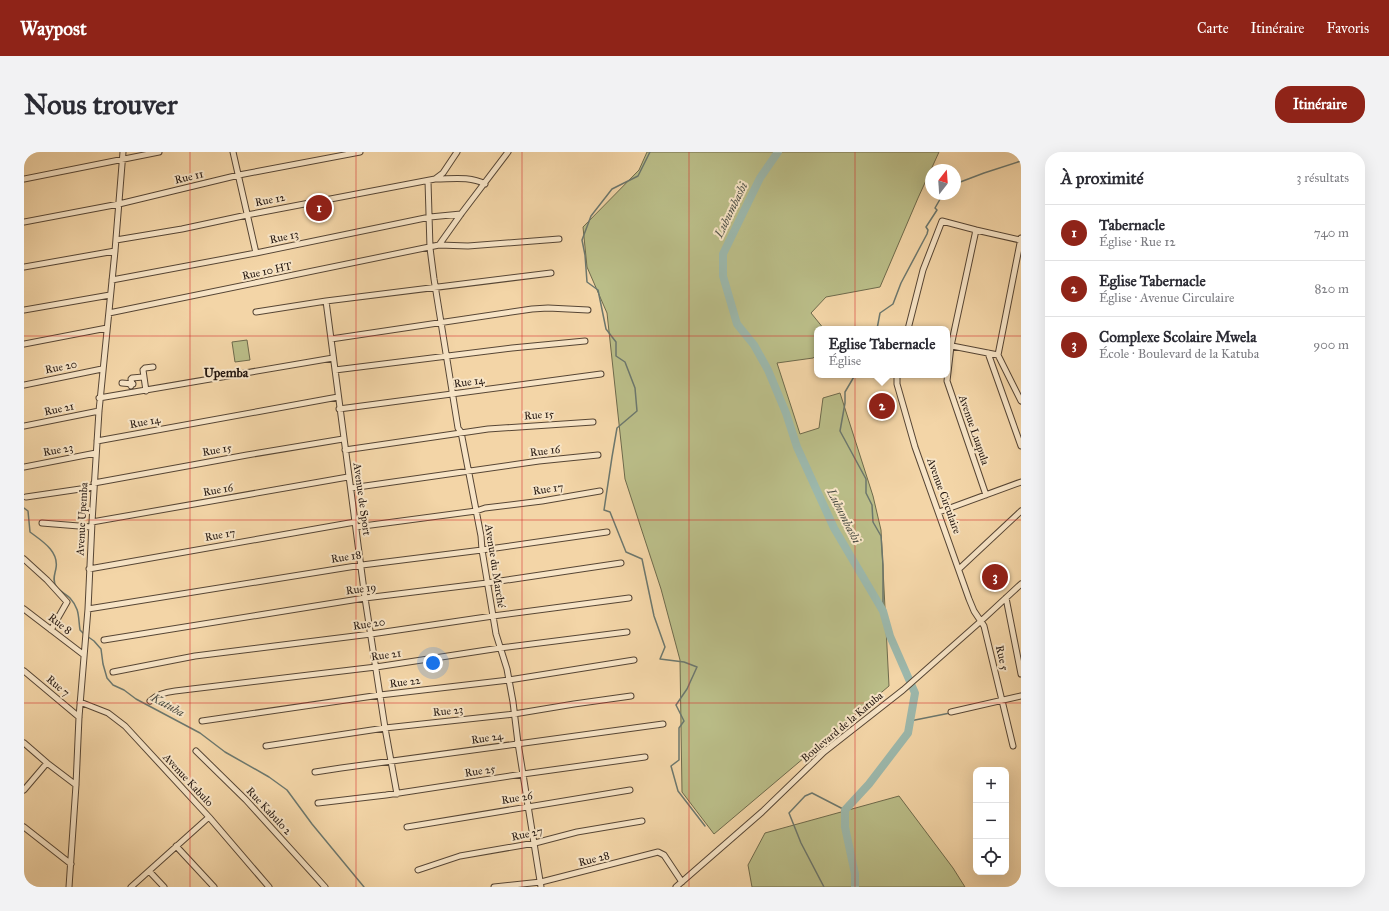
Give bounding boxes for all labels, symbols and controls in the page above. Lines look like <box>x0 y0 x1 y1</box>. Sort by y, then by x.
text: Waypost <box>20 17 87 40</box>
text: Carte <box>1197 20 1229 37</box>
text: Itinéraire <box>1251 20 1304 37</box>
text: Favoris <box>1326 20 1369 37</box>
button: Itinéraire <box>1275 86 1365 123</box>
text: Nous trouver <box>24 87 177 122</box>
north arrow <box>925 164 961 200</box>
street label: Rue 11 <box>173 167 205 187</box>
text: À proximité <box>1061 168 1144 189</box>
text: 3 résultats <box>1296 170 1349 186</box>
water label: Lubumbashi <box>711 180 751 241</box>
street label: Rue 12 <box>254 191 287 209</box>
pin: 1 <box>306 193 332 223</box>
text: Tabernacle <box>1099 216 1165 234</box>
text: 1 <box>1071 225 1077 241</box>
text: 740 m <box>1314 225 1349 241</box>
street label: Rue 13 <box>268 228 300 246</box>
text: Église · Rue 12 <box>1099 234 1176 250</box>
street label: Rue 10 HT <box>241 259 294 283</box>
text: Eglise Tabernacle <box>1099 272 1206 290</box>
text: 2 <box>1071 281 1077 297</box>
text: 820 m <box>1314 281 1349 297</box>
text: Église · Avenue Circulaire <box>1099 290 1234 306</box>
popup <box>814 326 950 378</box>
text: Complexe Scolaire Mwela <box>1099 328 1257 346</box>
text: Eglise Tabernacle <box>829 335 935 353</box>
text: 3 <box>1071 337 1077 353</box>
text: 900 m <box>1313 337 1349 353</box>
text: École · Boulevard de la Katuba <box>1099 346 1259 362</box>
text: Église <box>829 353 861 369</box>
street label: Rue 20 <box>44 358 78 376</box>
district label: Upemba <box>204 365 249 381</box>
street label: Rue 14 <box>453 373 486 391</box>
pin: 2 <box>869 391 895 421</box>
street label: Avenue Luapula <box>956 392 992 467</box>
street label: Rue 21 <box>43 399 75 419</box>
street label: Rue 15 <box>524 407 554 423</box>
street label: Rue 14 <box>129 413 162 431</box>
street label: Rue 23 <box>42 441 74 459</box>
street label: Rue 15 <box>201 441 233 459</box>
street label: Rue 16 <box>529 443 561 459</box>
street label: Avenue Circulaire <box>924 455 964 536</box>
street label: Avenue de Sport <box>350 461 374 536</box>
street label: Rue 17 <box>532 480 564 498</box>
street label: Rue 16 <box>202 481 234 499</box>
street label: Avenue Upemba <box>74 482 90 557</box>
water label: Lubumbashi <box>824 485 864 546</box>
street label: Avenue du Marché <box>482 522 508 609</box>
street label: Rue 17 <box>204 526 236 544</box>
street label: Rue 18 <box>330 548 362 566</box>
pin: 3 <box>982 562 1008 592</box>
street label: Rue 19 <box>345 580 377 598</box>
street label: Rue 8 <box>46 611 74 637</box>
street label: Rue 20 <box>352 615 386 633</box>
street label: Rue 5 <box>993 644 1011 672</box>
street label: Rue 21 <box>370 646 402 664</box>
your location <box>423 653 443 673</box>
street label: Rue 7 <box>44 673 72 700</box>
street label: Rue 22 <box>389 674 422 690</box>
street label: Boulevard de la Katuba <box>798 689 886 765</box>
water label: Katuba <box>148 690 187 720</box>
street label: Rue 23 <box>432 703 464 719</box>
street label: Rue 24 <box>470 729 505 747</box>
street label: Avenue Kabulo <box>160 750 216 809</box>
street label: Rue 25 <box>464 762 496 780</box>
map controls <box>973 767 1009 875</box>
button: + <box>973 767 1009 803</box>
street label: Rue Kabulo 2 <box>244 784 295 838</box>
street label: Rue 26 <box>500 789 534 807</box>
button: − <box>973 803 1009 839</box>
street label: Rue 27 <box>510 824 544 844</box>
button: locate <box>973 839 1009 875</box>
street label: Rue 28 <box>577 849 611 869</box>

